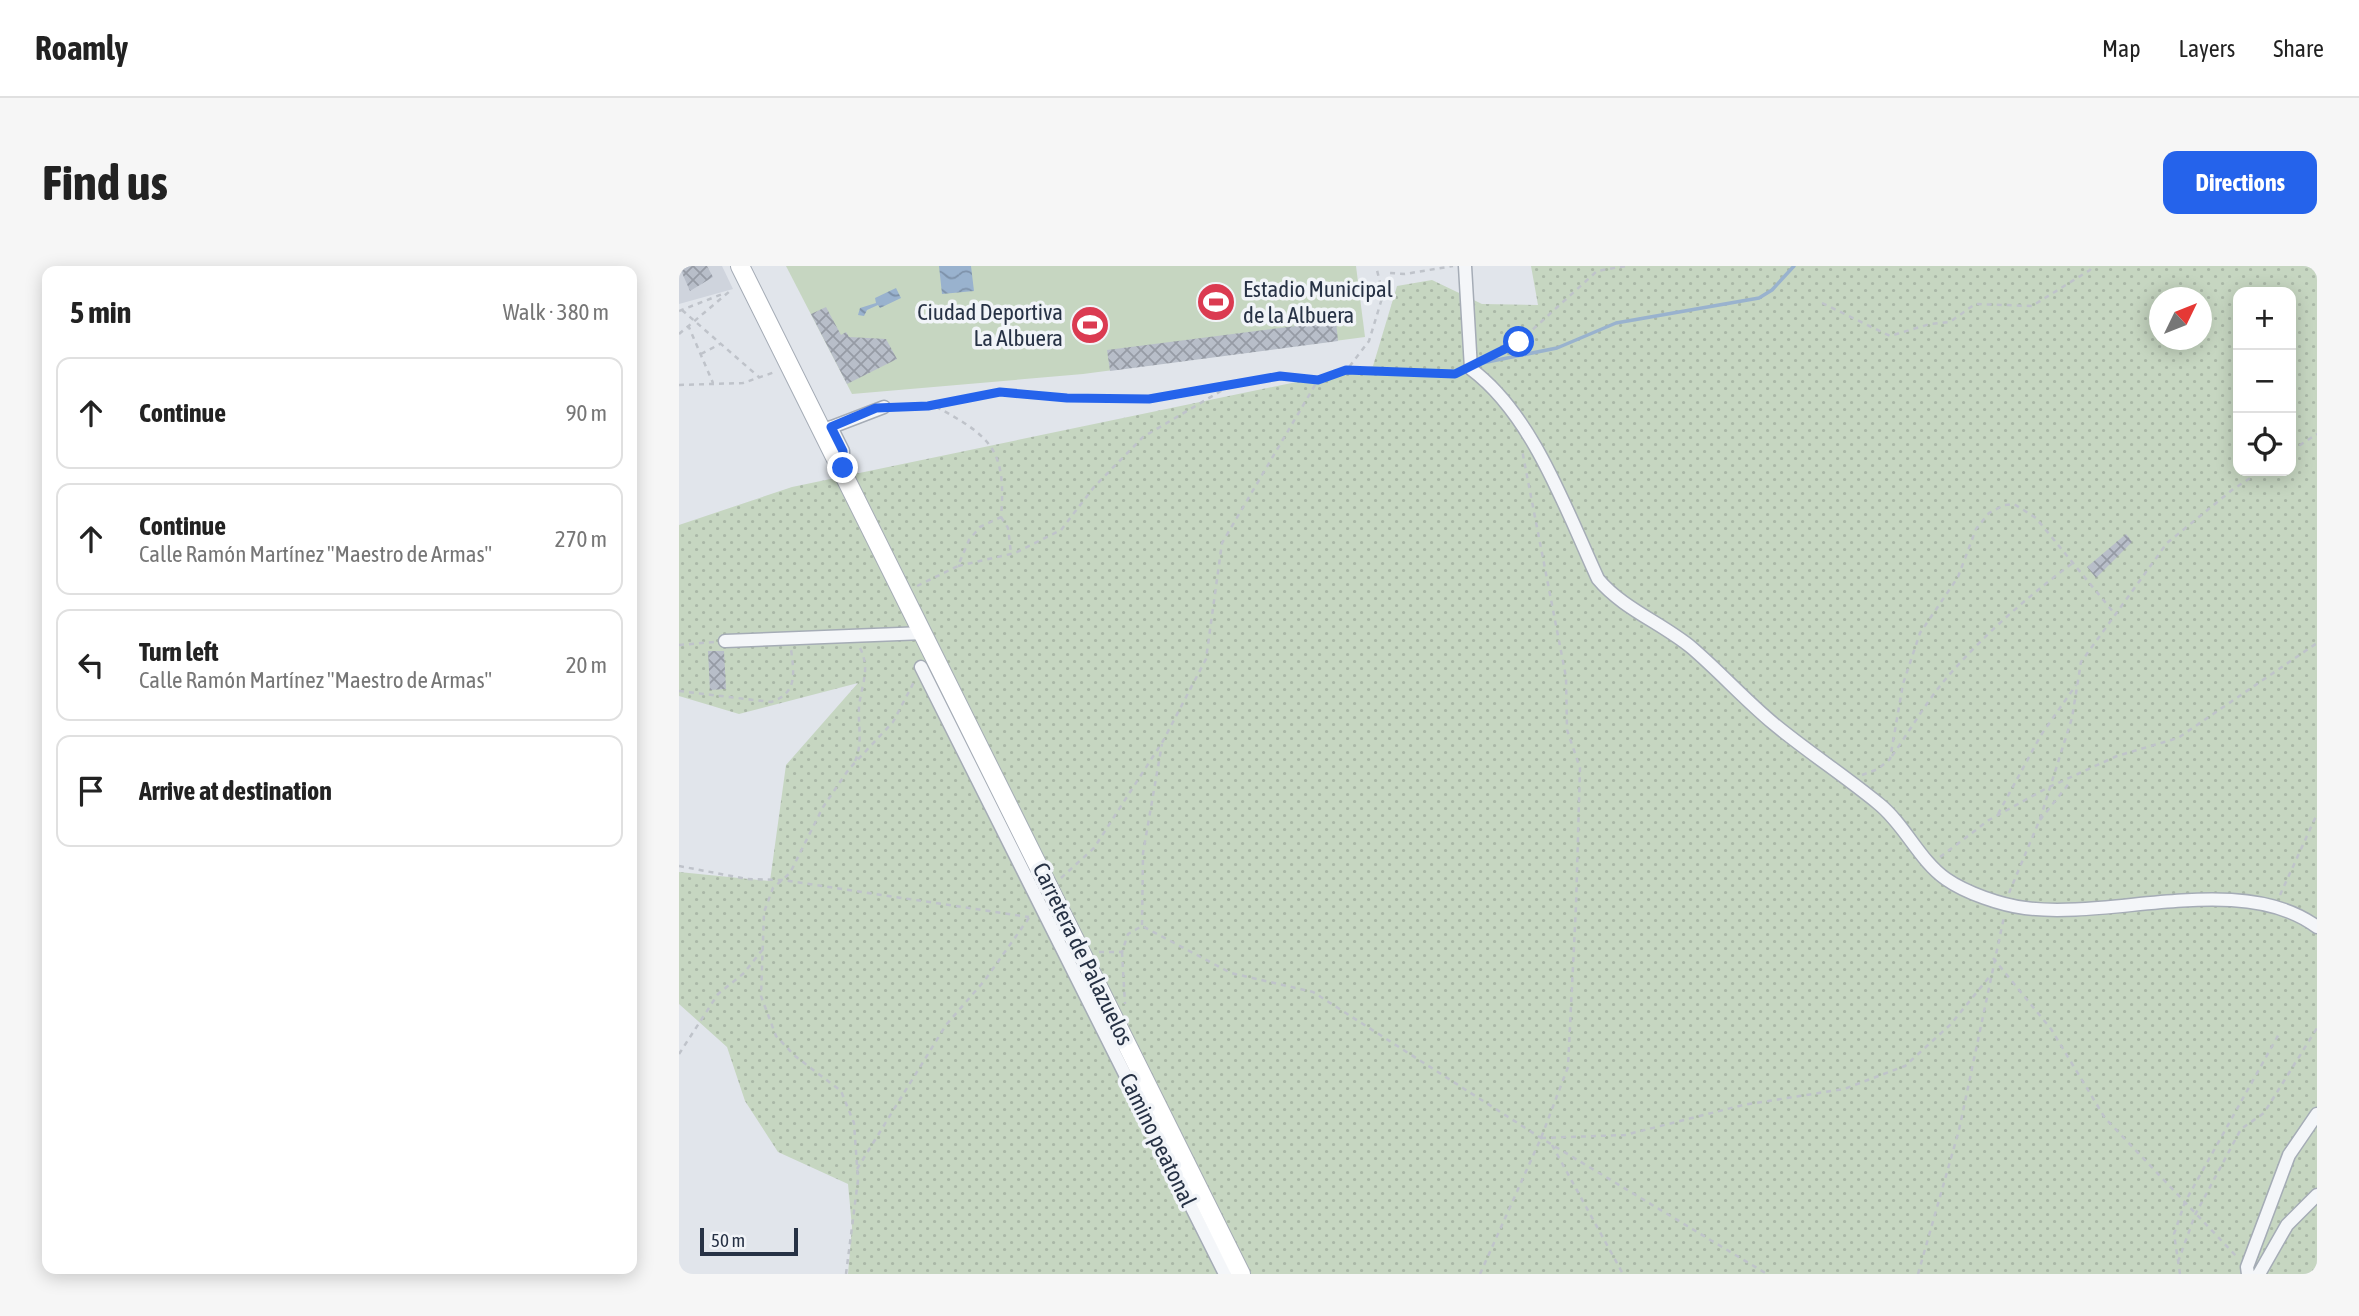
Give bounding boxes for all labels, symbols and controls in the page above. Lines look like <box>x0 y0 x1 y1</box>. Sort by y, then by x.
text: Roamly <box>35 29 128 67</box>
text: Map <box>2102 35 2141 62</box>
text: Layers <box>2179 35 2235 62</box>
text: Share <box>2273 35 2324 62</box>
button: Directions <box>2163 151 2317 214</box>
text: Find us <box>42 154 168 210</box>
place label: Estadio Municipal de la Albuera <box>1243 276 1393 328</box>
sports icon: Estadio Municipal de la Albuera <box>1195 281 1237 323</box>
north arrow <box>2149 287 2212 350</box>
map controls <box>2233 287 2296 476</box>
button: + <box>2233 287 2296 350</box>
text: 5 min <box>70 295 131 329</box>
text: Walk · 380 m <box>503 299 609 325</box>
place label: Ciudad Deportiva La Albuera <box>917 299 1063 351</box>
sports icon: Ciudad Deportiva La Albuera <box>1069 304 1111 346</box>
route start <box>1503 326 1534 357</box>
button: − <box>2233 350 2296 413</box>
icon: ahead <box>72 394 110 432</box>
text: Continue <box>139 398 226 428</box>
text: 90 m <box>566 400 607 426</box>
button: locate <box>2233 413 2296 476</box>
route end <box>827 452 858 483</box>
text: Continue <box>139 511 226 541</box>
icon: ahead <box>72 520 110 558</box>
text: 270 m <box>555 526 607 552</box>
text: Calle Ramón Martínez "Maestro de Armas" <box>139 541 492 567</box>
text: Turn left <box>139 637 219 667</box>
icon: left <box>72 646 110 684</box>
text: 20 m <box>566 652 607 678</box>
text: Calle Ramón Martínez "Maestro de Armas" <box>139 667 492 693</box>
icon: arrive <box>72 772 110 810</box>
text: Arrive at destination <box>139 776 332 806</box>
street label: Carretera de Palazuelos <box>1028 859 1138 1049</box>
street label: Camino peatonal <box>1114 1069 1202 1211</box>
scale bar <box>700 1225 798 1257</box>
text: 50 m <box>711 1229 745 1251</box>

